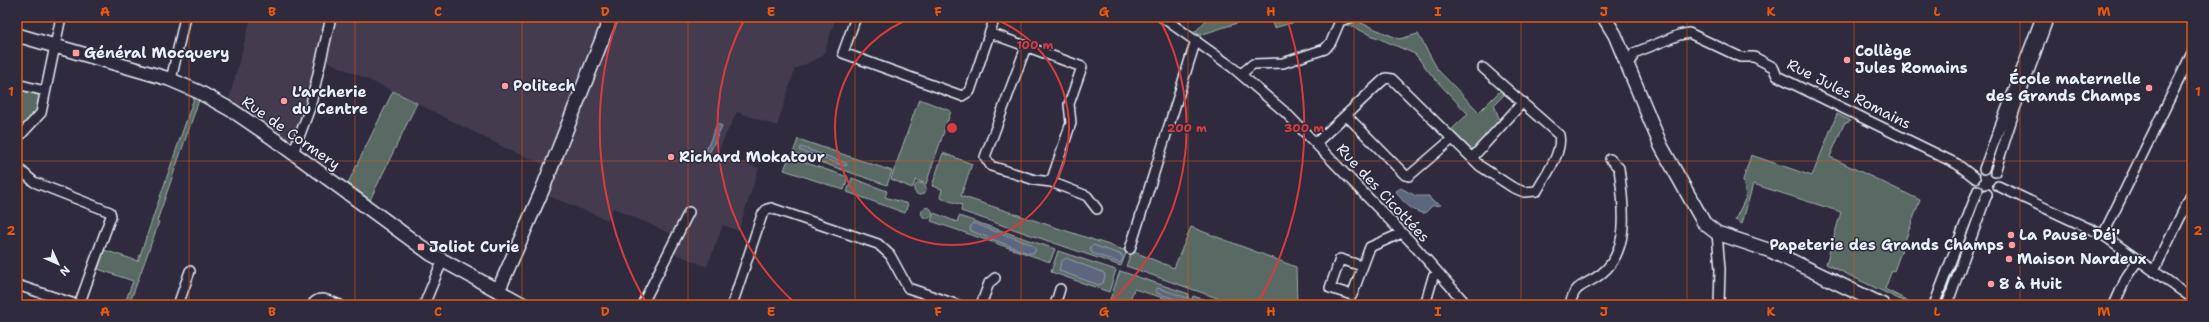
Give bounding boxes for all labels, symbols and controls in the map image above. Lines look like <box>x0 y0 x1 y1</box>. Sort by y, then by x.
text: A <box>100 3 110 20</box>
text: B <box>268 3 276 20</box>
text: C <box>434 3 442 20</box>
text: D <box>600 3 610 20</box>
text: E <box>767 3 776 20</box>
text: F <box>934 3 942 20</box>
text: G <box>1099 3 1110 20</box>
text: H <box>1266 3 1276 20</box>
text: I <box>1434 3 1442 20</box>
text: J <box>1600 3 1608 20</box>
text: K <box>1767 3 1776 20</box>
text: L <box>1933 3 1941 20</box>
text: M <box>2097 3 2111 20</box>
text: 100 m <box>1017 37 1054 53</box>
place label: Collège Jules Romains <box>1855 41 1968 78</box>
place label: Général Mocquery <box>84 43 229 63</box>
marker: Général Mocquery <box>71 48 81 58</box>
street label: Rue Jules Romains <box>1784 54 1914 134</box>
marker: Collège Jules Romains <box>1842 55 1852 65</box>
place label: École maternelle des Grands Champs <box>1986 68 2141 106</box>
place label: Politech <box>513 76 575 96</box>
marker: Politech <box>500 81 510 91</box>
place label: L'archerie du Centre <box>292 82 368 119</box>
text: 1 <box>8 83 14 100</box>
marker: École maternelle des Grands Champs <box>2144 83 2154 93</box>
text: 1 <box>2195 83 2201 100</box>
street label: Rue de Cormery <box>238 92 344 174</box>
marker: L'archerie du Centre <box>279 96 289 106</box>
text: 200 m <box>1167 120 1207 136</box>
text: 300 m <box>1284 120 1324 136</box>
centre of rings <box>945 121 959 135</box>
street label: Rue des Cicottées <box>1332 139 1434 247</box>
place label: Richard Mokatour <box>679 147 825 167</box>
marker: Richard Mokatour <box>666 152 676 162</box>
text: 2 <box>6 222 16 239</box>
text: 2 <box>2193 222 2203 239</box>
place label: La Pause Déj' <box>2019 225 2120 245</box>
marker: La Pause Déj' <box>2006 230 2016 240</box>
place label: Papeterie des Grands Champs <box>1769 235 2004 255</box>
place label: Joliot Curie <box>429 237 520 257</box>
marker: Papeterie des Grands Champs <box>2007 240 2017 250</box>
marker: Joliot Curie <box>416 242 426 252</box>
north arrow <box>38 244 78 284</box>
place label: Maison Nardeux <box>2017 249 2147 269</box>
marker: Maison Nardeux <box>2004 254 2014 264</box>
text: N <box>56 262 73 279</box>
place label: 8 à Huit <box>1999 274 2062 294</box>
marker: 8 à Huit <box>1986 279 1996 289</box>
text: A <box>100 303 110 320</box>
text: B <box>268 303 276 320</box>
text: C <box>434 303 442 320</box>
text: D <box>600 303 610 320</box>
text: E <box>767 303 776 320</box>
text: F <box>934 303 942 320</box>
text: G <box>1099 303 1110 320</box>
text: H <box>1266 303 1276 320</box>
text: I <box>1434 303 1442 320</box>
text: J <box>1600 303 1608 320</box>
text: K <box>1767 303 1776 320</box>
text: L <box>1933 303 1941 320</box>
text: M <box>2097 303 2111 320</box>

